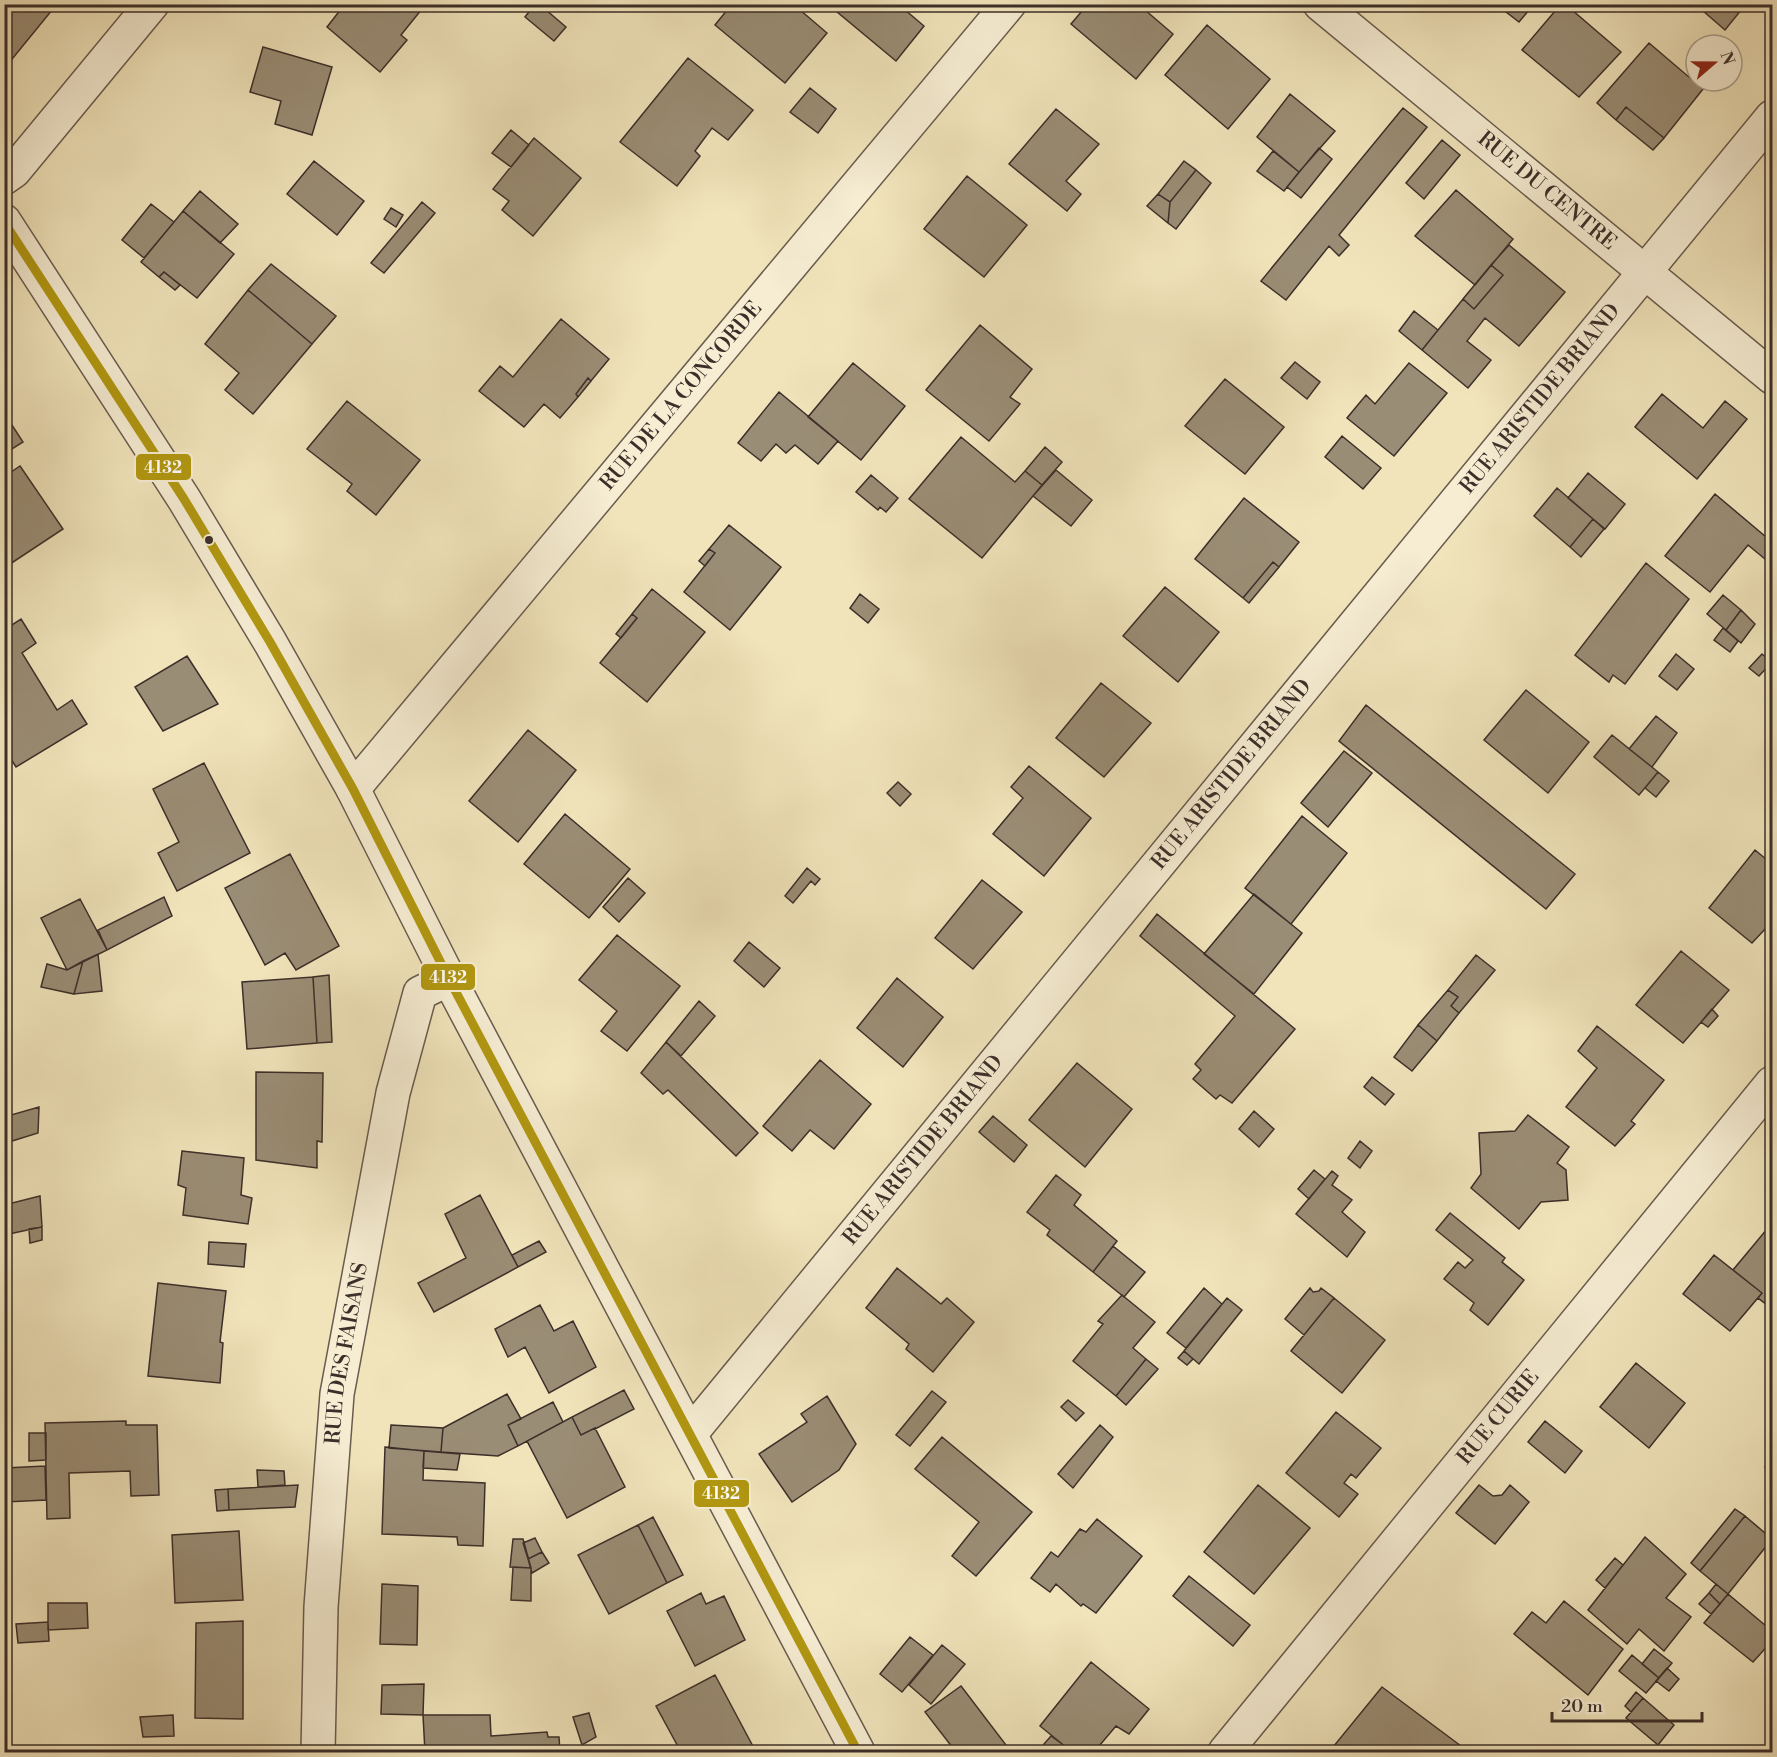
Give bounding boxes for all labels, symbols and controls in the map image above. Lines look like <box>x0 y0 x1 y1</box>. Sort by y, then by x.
north arrow <box>1684 33 1744 93</box>
text: N <box>1716 49 1739 68</box>
street label: RUE DU CENTRE <box>1472 126 1622 256</box>
street label: RUE DE LA CONCORDE <box>595 296 768 496</box>
street label: RUE ARISTIDE BRIAND <box>1454 299 1626 500</box>
line badge: 4132 <box>135 453 192 481</box>
text: 4132 <box>144 458 182 478</box>
unlabelled marker <box>203 534 215 546</box>
street label: RUE ARISTIDE BRIAND <box>1146 674 1318 875</box>
line badge: 4132 <box>420 963 476 991</box>
text: 4132 <box>429 968 467 988</box>
street label: RUE ARISTIDE BRIAND <box>838 1050 1009 1251</box>
street label: RUE DES FAISANS <box>320 1260 374 1446</box>
street label: RUE CURIE <box>1452 1365 1545 1470</box>
line badge: 4132 <box>693 1479 750 1508</box>
text: 4132 <box>702 1484 740 1504</box>
scale bar <box>1552 1685 1702 1723</box>
text: 20 m <box>1561 1695 1603 1718</box>

